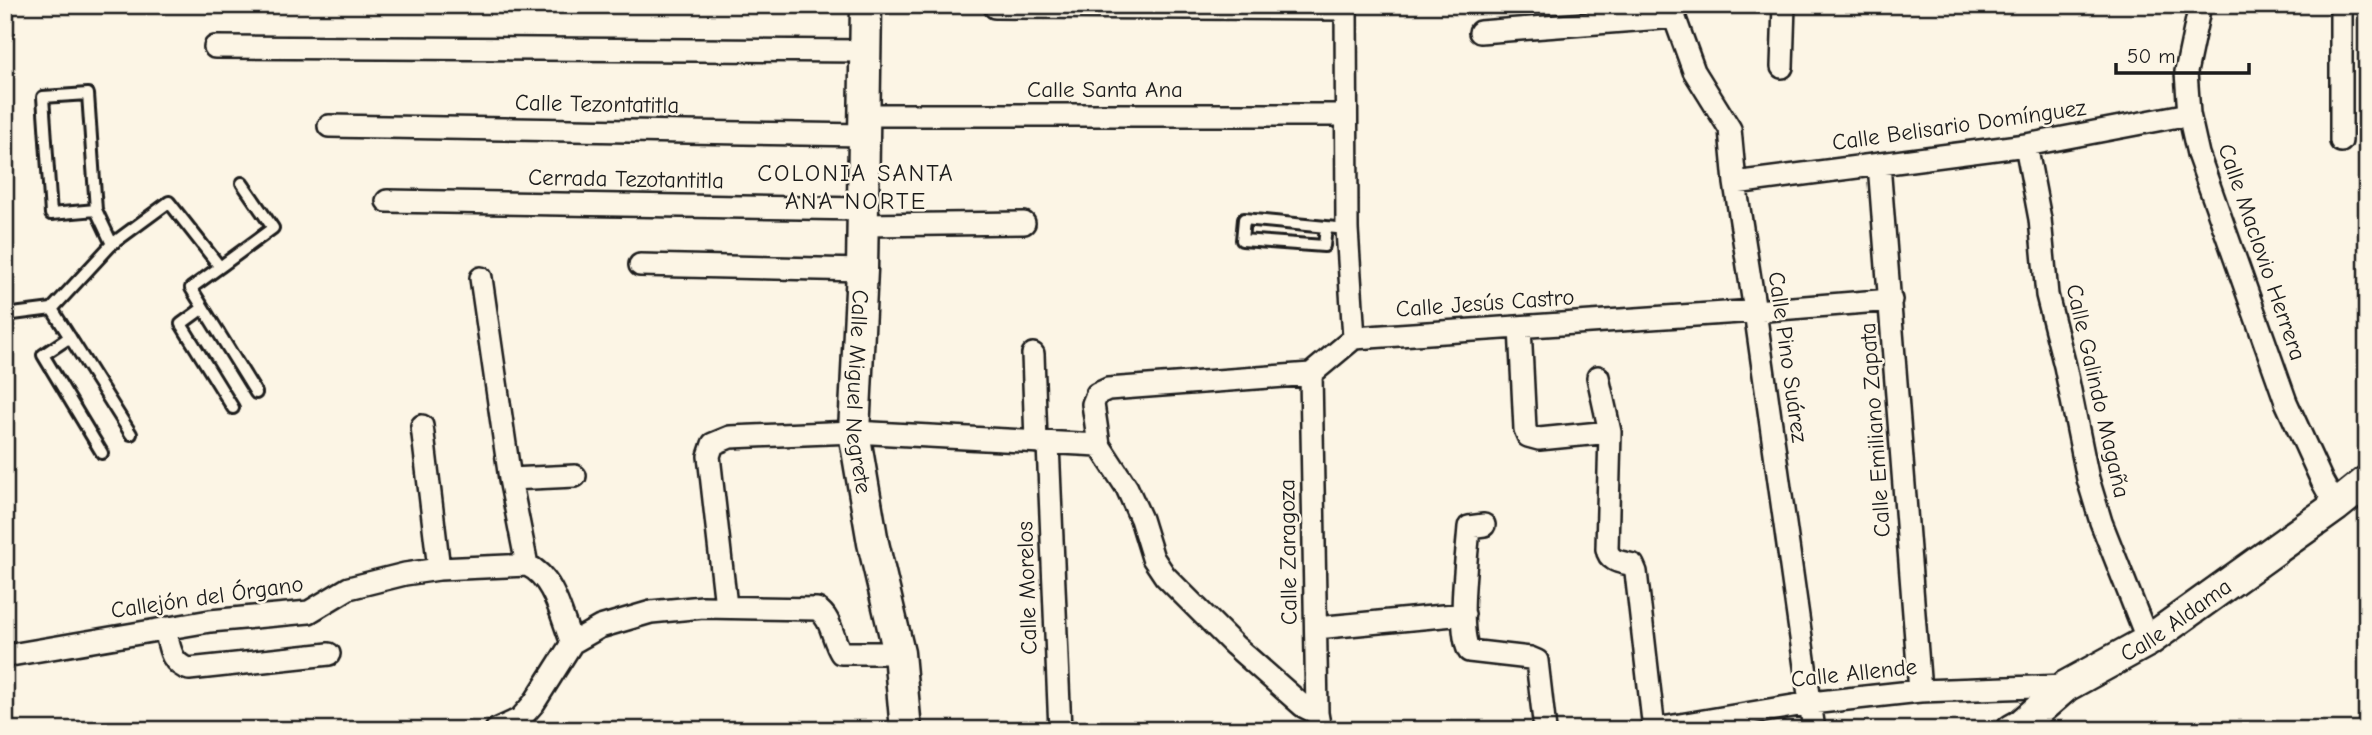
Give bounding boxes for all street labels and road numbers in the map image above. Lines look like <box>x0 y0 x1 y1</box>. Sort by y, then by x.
street label: Calle Santa Ana <box>1027 76 1183 103</box>
street label: Calle Tezontatitla <box>515 89 679 119</box>
street label: Calle Belisario Domínguez <box>1830 94 2088 156</box>
street label: Calle Maclovio Herrera <box>2212 140 2312 364</box>
street label: Cerrada Tezotantitla <box>528 164 724 194</box>
street label: Calle Pino Suárez <box>1763 270 1813 444</box>
street label: Calle Galindo Magaña <box>2060 282 2136 500</box>
street label: Calle Jesús Castro <box>1395 283 1575 323</box>
street label: Calle Miguel Negrete <box>840 289 878 495</box>
street label: Calle Emiliano Zapata <box>1854 322 1896 538</box>
street label: Calle Zaragoza <box>1273 479 1303 625</box>
street label: Calle Morelos <box>1011 521 1043 655</box>
street label: Callejón del Órgano <box>109 570 305 624</box>
street label: Calle Aldama <box>2115 572 2236 667</box>
street label: Calle Allende <box>1790 653 1918 693</box>

